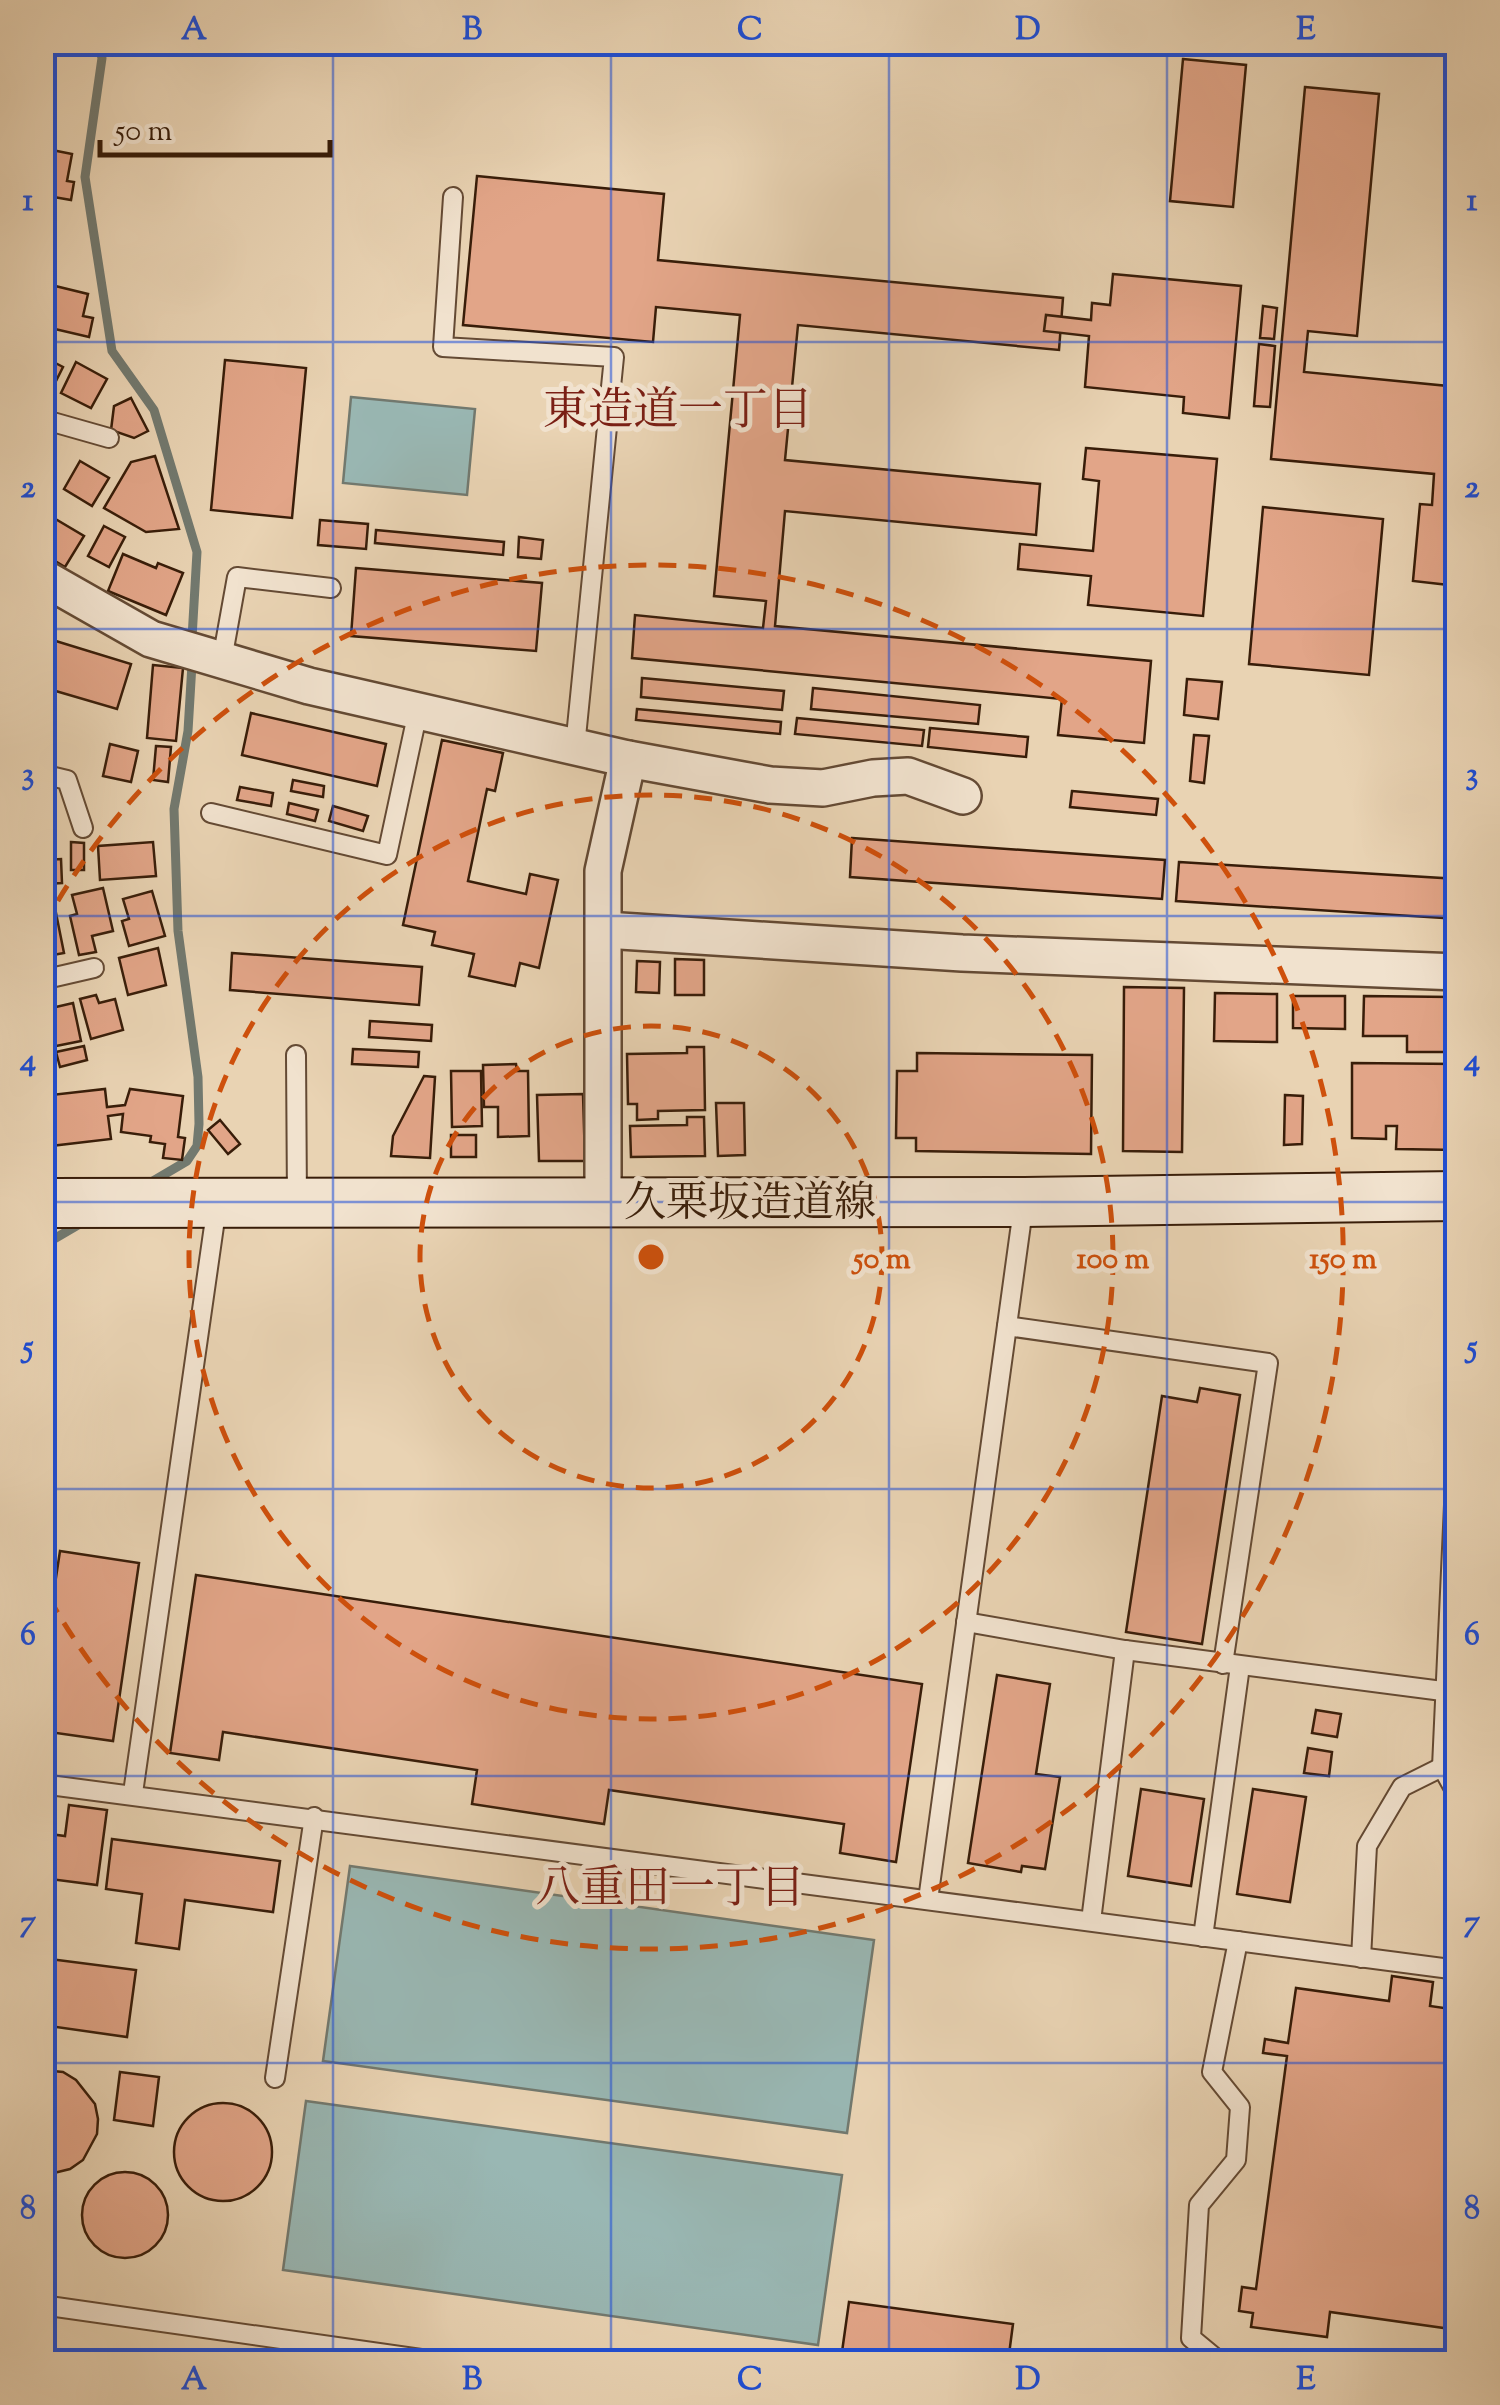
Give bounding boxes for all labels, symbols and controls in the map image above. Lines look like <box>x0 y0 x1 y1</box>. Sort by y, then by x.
text: A <box>181 8 207 54</box>
text: B <box>462 8 482 54</box>
text: C <box>737 8 763 54</box>
text: D <box>1015 8 1041 54</box>
text: E <box>1296 8 1316 54</box>
scale bar <box>100 95 330 157</box>
text: 50 m <box>113 111 173 154</box>
text: 1 <box>23 179 34 225</box>
text: 1 <box>1467 179 1478 225</box>
district label: 東造道一丁目 <box>543 381 813 446</box>
text: 2 <box>21 466 36 512</box>
text: 2 <box>1465 466 1480 512</box>
text: 3 <box>22 753 34 799</box>
text: 3 <box>1466 753 1478 799</box>
text: 4 <box>19 1039 36 1085</box>
text: 4 <box>1463 1039 1480 1085</box>
street label: 久栗坂造道線 <box>624 1176 876 1236</box>
centre of rings <box>633 1239 669 1275</box>
text: 50 m <box>851 1239 911 1282</box>
text: 100 m <box>1077 1239 1150 1282</box>
text: 150 m <box>1309 1239 1377 1282</box>
text: 5 <box>20 1326 34 1372</box>
text: 5 <box>1464 1326 1478 1372</box>
text: 6 <box>20 1613 36 1659</box>
text: 6 <box>1464 1613 1480 1659</box>
district label: 八重田一丁目 <box>535 1859 805 1924</box>
text: 7 <box>20 1900 36 1946</box>
text: 7 <box>1464 1900 1480 1946</box>
text: 8 <box>20 2187 36 2233</box>
text: 8 <box>1464 2187 1480 2233</box>
text: A <box>181 2358 207 2404</box>
text: B <box>462 2358 482 2404</box>
text: C <box>737 2358 763 2404</box>
text: D <box>1015 2358 1041 2404</box>
text: E <box>1296 2358 1316 2404</box>

